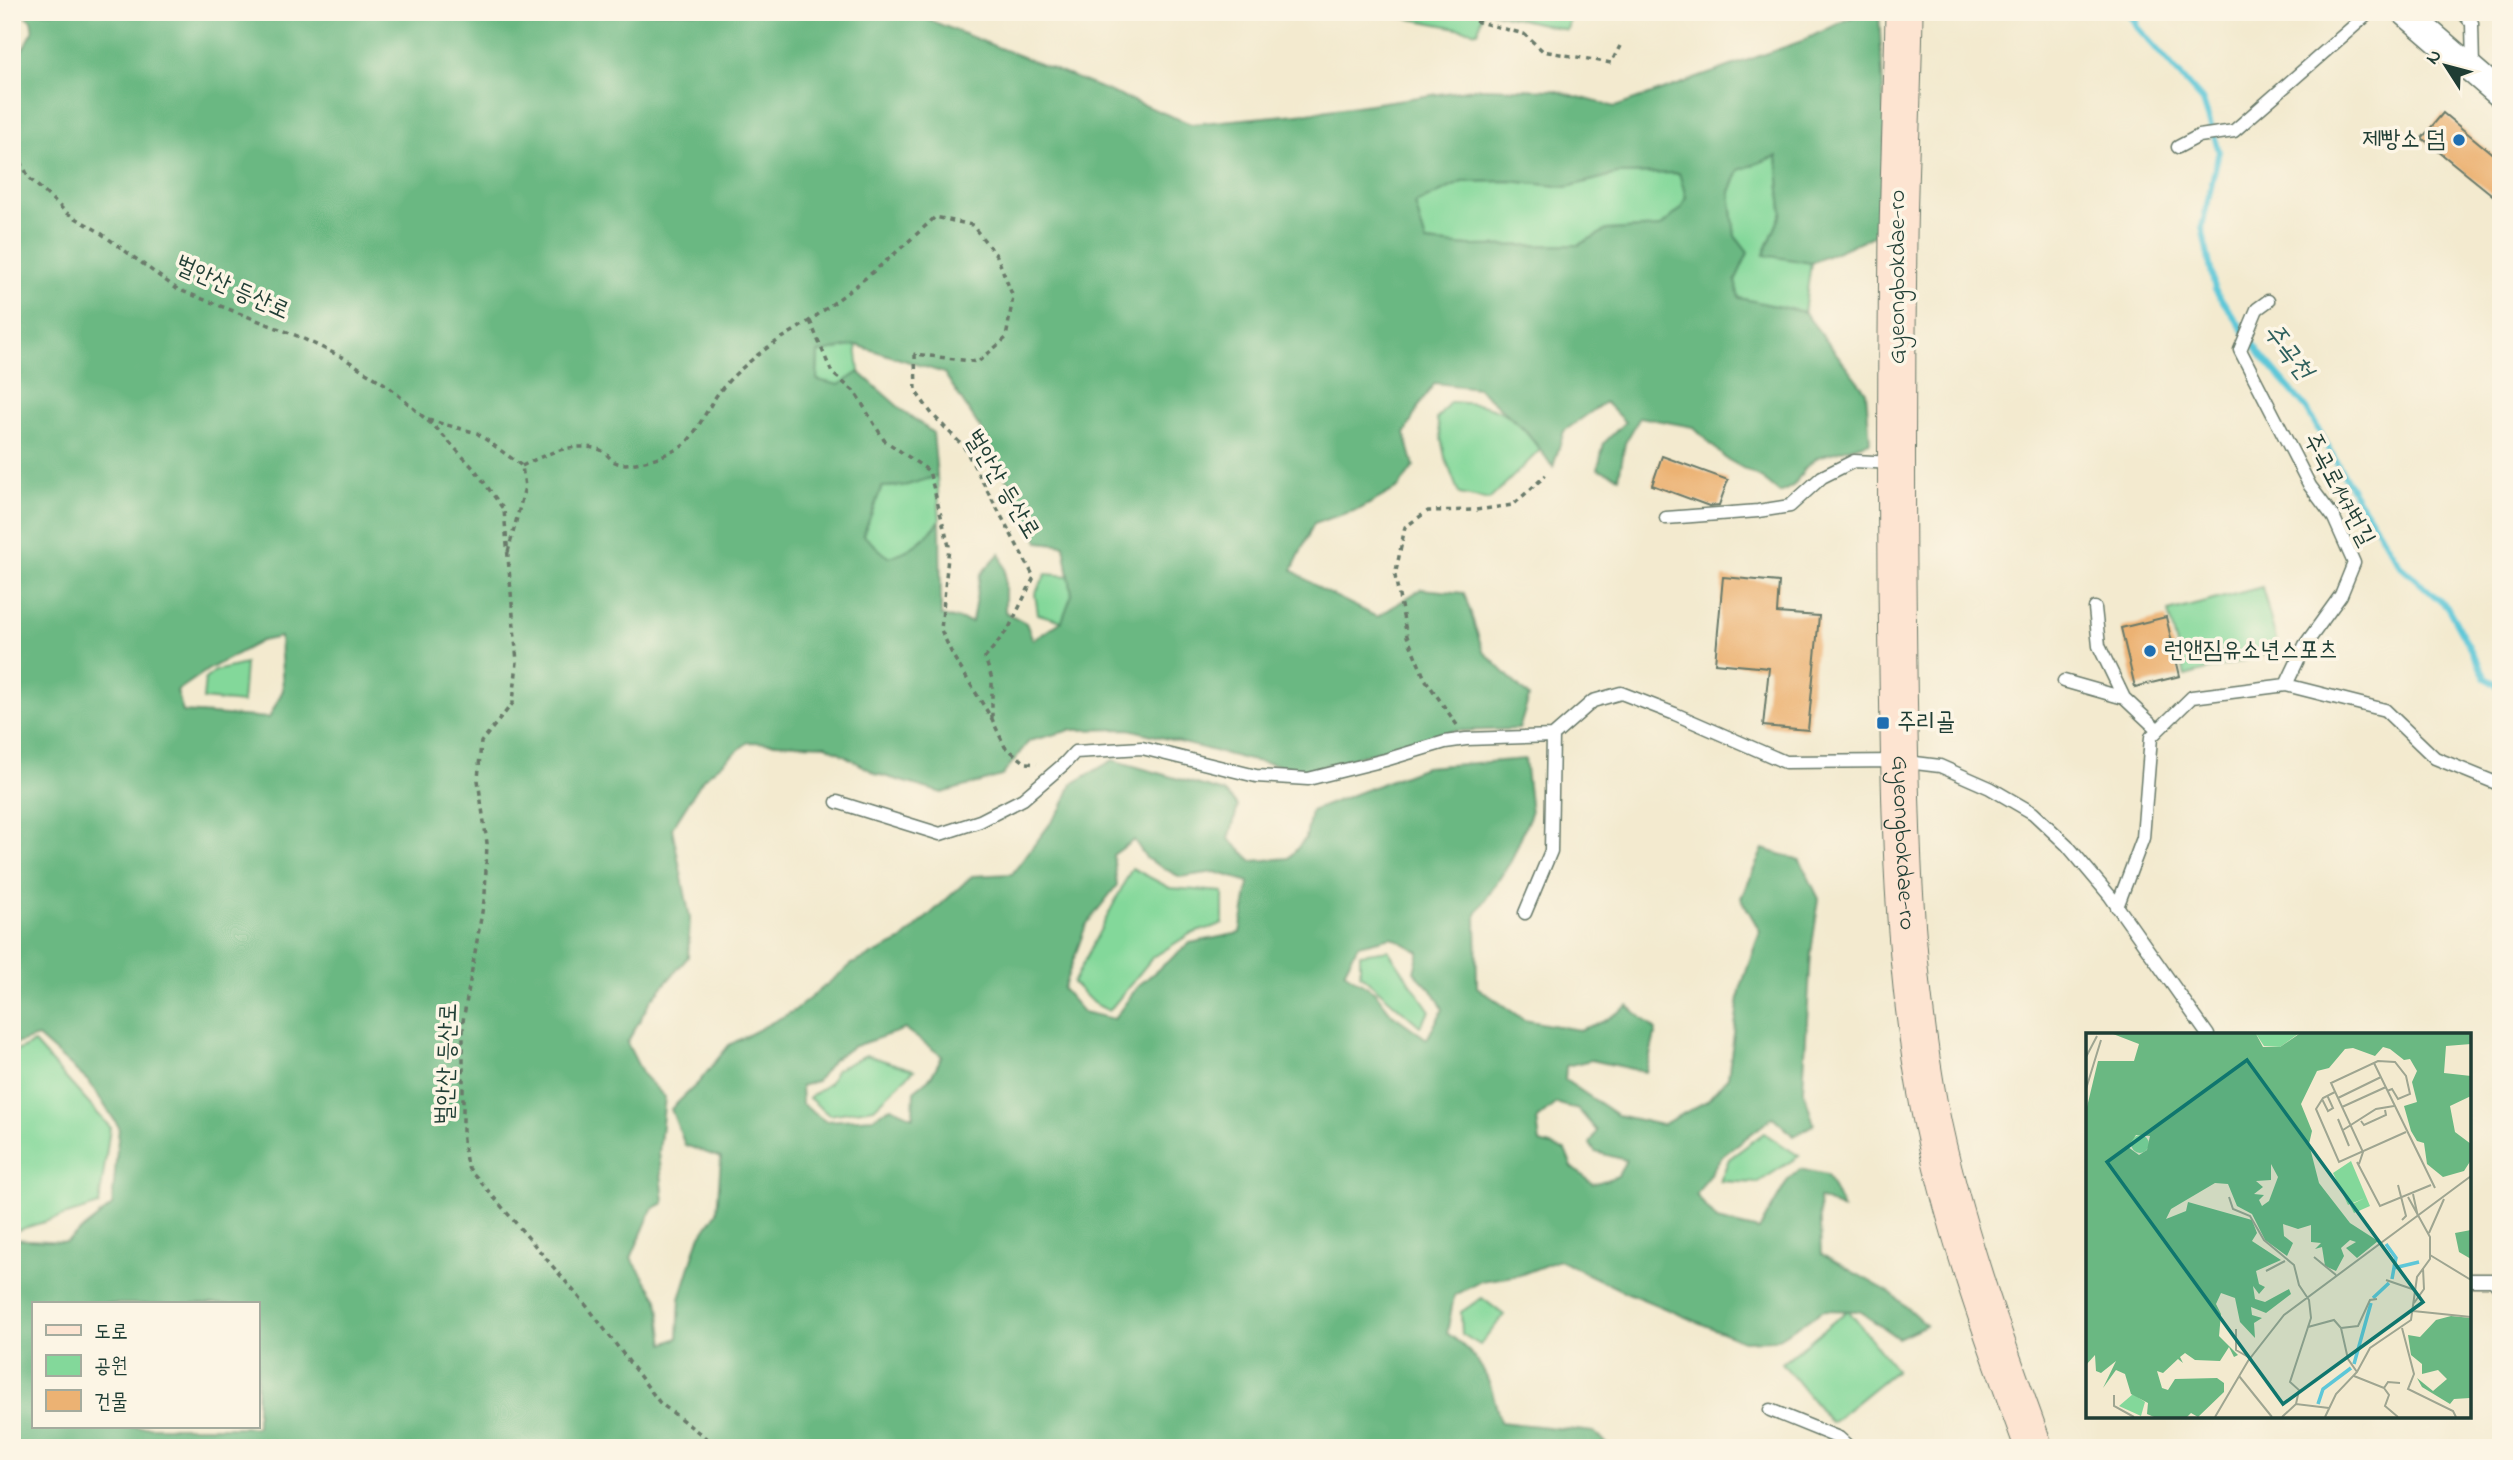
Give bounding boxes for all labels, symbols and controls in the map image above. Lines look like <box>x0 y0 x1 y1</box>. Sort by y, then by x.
north arrow <box>2412 32 2482 102</box>
text: N <box>2420 44 2449 71</box>
place label: 제빵소 덤 <box>2362 123 2445 158</box>
marker: 제빵소 덤 <box>2451 132 2467 148</box>
street label: Gyeongbokdae-ro <box>1881 190 1917 364</box>
street label: 벌안산 등산로 <box>169 248 295 330</box>
water label: 주곡천 <box>2253 316 2323 391</box>
street label: 벌안산 등산로 <box>955 424 1047 546</box>
street label: 주곡로147번길 <box>2293 427 2383 553</box>
place label: 런앤짐유소년스포츠 <box>2164 634 2338 669</box>
marker: 런앤짐유소년스포츠 <box>2142 643 2158 659</box>
place label: 주리골 <box>1897 706 1955 741</box>
marker: 주리골 <box>1875 715 1891 731</box>
street label: Gyeongbokdae-ro <box>1881 755 1924 931</box>
street label: 벌안산 등산로 <box>428 1002 468 1126</box>
inset map <box>2086 1033 2471 1418</box>
legend <box>32 1302 259 1428</box>
text: 도로 <box>94 1318 128 1348</box>
text: 공원 <box>94 1352 128 1382</box>
text: 건물 <box>94 1388 128 1418</box>

